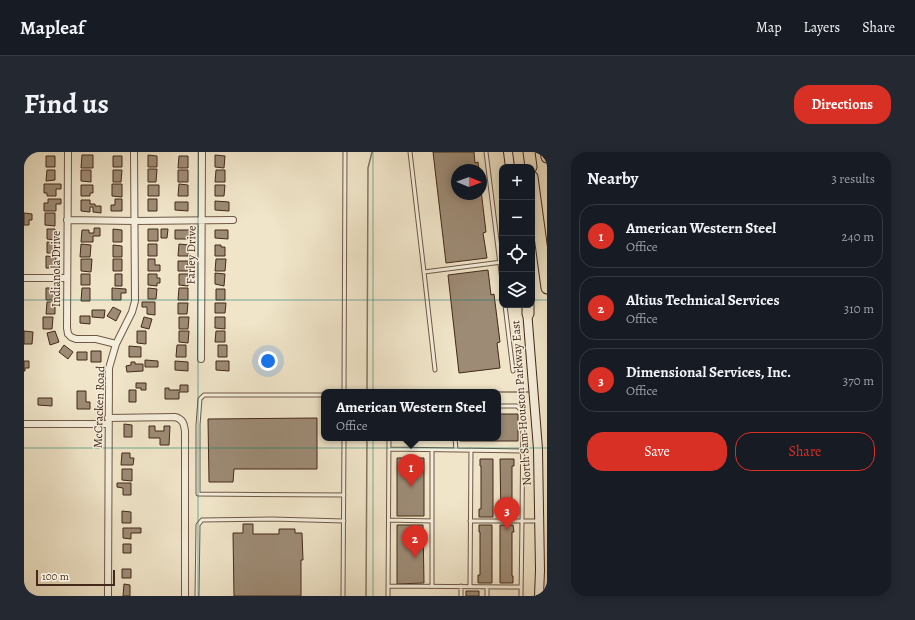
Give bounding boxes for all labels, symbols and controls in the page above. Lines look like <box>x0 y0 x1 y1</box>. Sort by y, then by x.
text: Mapleaf <box>20 15 85 41</box>
text: Map <box>756 18 782 37</box>
text: Layers <box>804 18 840 37</box>
text: Share <box>862 18 895 37</box>
text: Find us <box>24 85 109 123</box>
button: Directions <box>794 85 891 124</box>
north arrow <box>451 164 487 200</box>
map controls <box>499 164 535 308</box>
button: + <box>499 164 535 200</box>
text: Nearby <box>587 167 638 190</box>
text: 3 results <box>831 170 875 187</box>
button: − <box>499 200 535 236</box>
text: American Western Steel <box>626 218 776 238</box>
street label: Farley Drive <box>182 225 200 285</box>
text: 1 <box>599 228 603 245</box>
text: 240 m <box>842 228 874 245</box>
street label: Indianola Drive <box>48 231 64 307</box>
button: locate <box>499 236 535 272</box>
text: Office <box>626 238 658 255</box>
button: layers <box>499 272 535 308</box>
text: Altius Technical Services <box>626 290 780 310</box>
text: 2 <box>598 300 604 317</box>
text: 310 m <box>844 300 874 317</box>
text: Office <box>626 310 658 327</box>
street label: North Sam Houston Parkway East <box>507 320 535 486</box>
your location <box>258 351 278 371</box>
text: Dimensional Services, Inc. <box>626 362 791 382</box>
street label: McCracken Road <box>90 365 108 448</box>
text: 3 <box>598 372 604 389</box>
text: 370 m <box>843 372 874 389</box>
text: Office <box>626 382 658 399</box>
popup <box>321 389 501 441</box>
text: American Western Steel <box>336 397 486 417</box>
text: Office <box>336 417 368 434</box>
button: Save <box>587 432 727 471</box>
button: Share <box>735 432 875 471</box>
pin: 1 <box>398 454 424 487</box>
pin: 3 <box>494 497 520 530</box>
pin: 2 <box>402 525 428 558</box>
scale bar <box>36 568 115 587</box>
text: 100 m <box>42 569 69 584</box>

